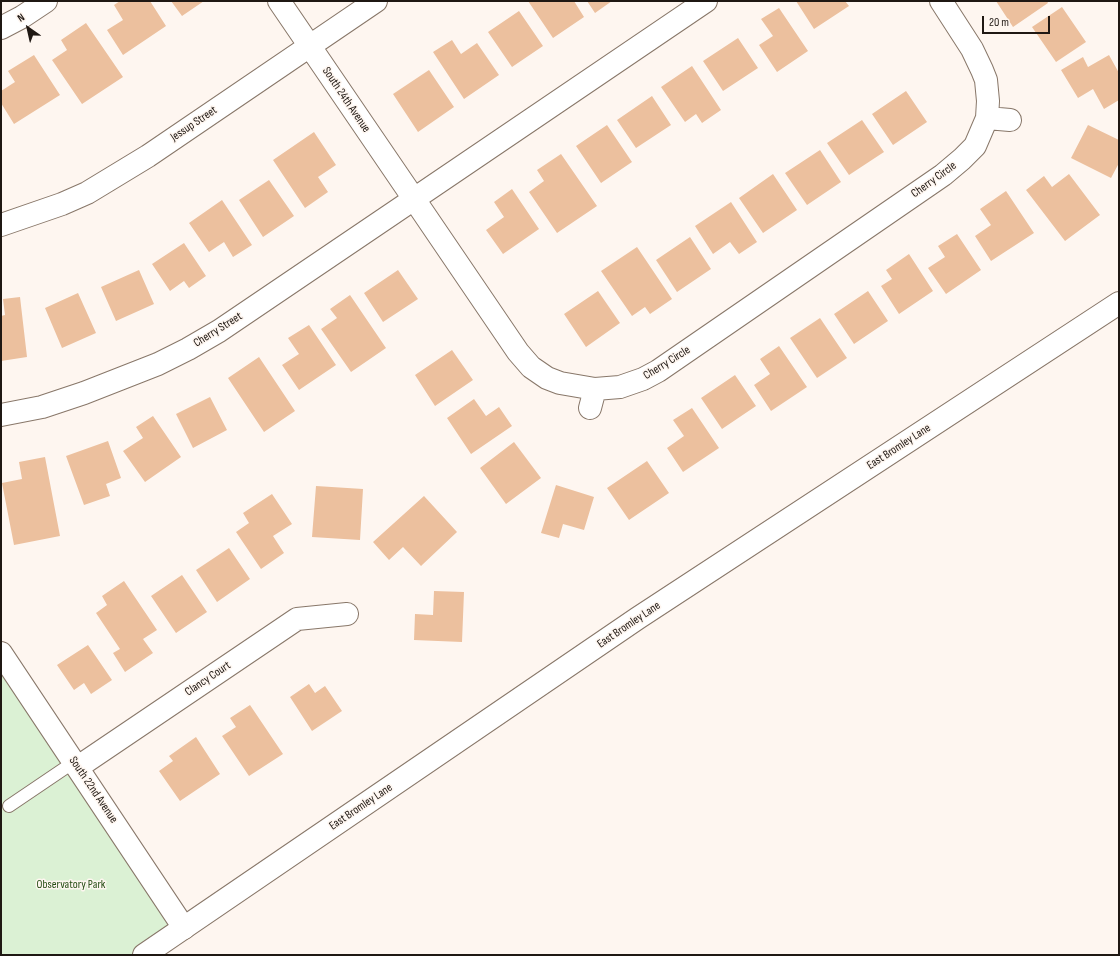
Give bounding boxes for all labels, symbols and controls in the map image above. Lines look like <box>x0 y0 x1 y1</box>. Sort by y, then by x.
north arrow <box>8 8 48 48</box>
scale bar <box>984 8 1052 34</box>
text: N <box>15 11 27 25</box>
text: 20 m <box>989 15 1009 30</box>
street label: South 24th Avenue <box>319 65 373 135</box>
street label: Jessup Street <box>168 103 220 145</box>
street label: Cherry Circle <box>909 159 959 201</box>
street label: Cherry Street <box>191 309 245 351</box>
street label: Cherry Circle <box>641 343 693 383</box>
street label: East Bromley Lane <box>864 421 934 473</box>
street label: East Bromley Lane <box>595 599 663 651</box>
street label: Clancy Court <box>182 658 234 700</box>
street label: South 22nd Avenue <box>65 754 121 826</box>
street label: East Bromley Lane <box>327 781 395 833</box>
park label: Observatory Park <box>37 878 105 892</box>

